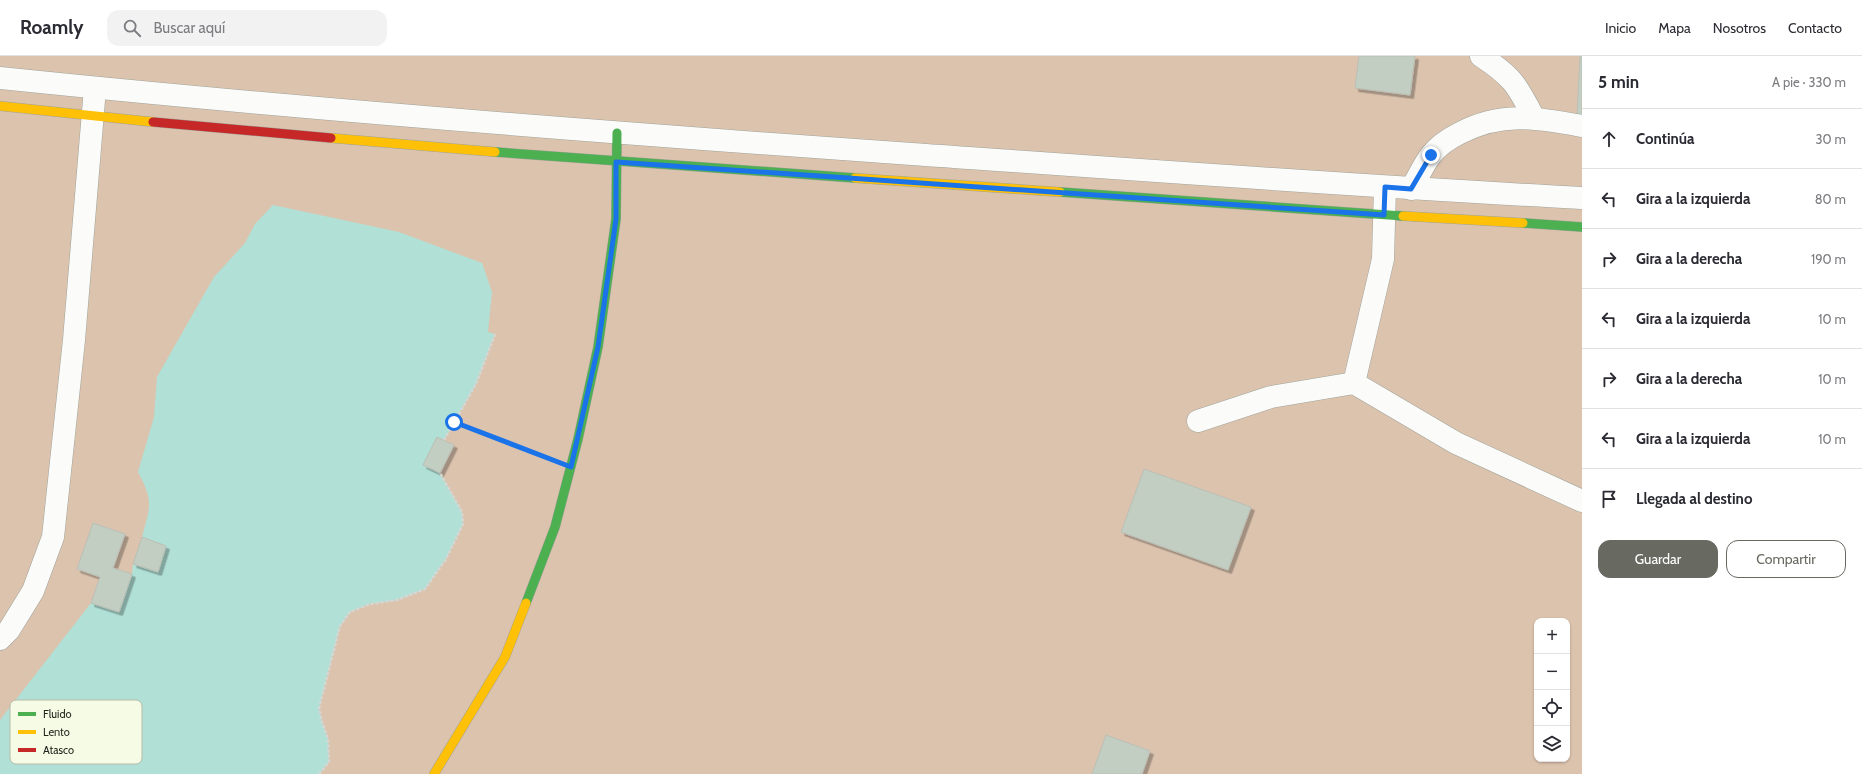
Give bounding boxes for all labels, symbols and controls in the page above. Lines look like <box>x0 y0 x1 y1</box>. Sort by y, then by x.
search box <box>107 10 387 46</box>
text: Roamly <box>20 16 83 39</box>
icon: search <box>121 17 143 39</box>
text: Buscar aquí <box>153 19 225 37</box>
text: Inicio <box>1605 19 1636 37</box>
text: Mapa <box>1658 19 1691 37</box>
text: Nosotros <box>1713 19 1766 37</box>
text: Contacto <box>1788 19 1842 37</box>
text: 5 min <box>1598 72 1639 92</box>
text: A pie · 330 m <box>1772 74 1846 90</box>
icon: ahead <box>1598 128 1620 150</box>
text: Continúa <box>1636 130 1694 148</box>
text: 30 m <box>1816 131 1846 147</box>
route end <box>1422 146 1440 164</box>
icon: left <box>1598 188 1620 210</box>
text: Gira a la izquierda <box>1636 190 1750 208</box>
text: 80 m <box>1815 191 1846 207</box>
icon: right <box>1598 248 1620 270</box>
text: Gira a la derecha <box>1636 250 1742 268</box>
text: 190 m <box>1811 251 1846 267</box>
icon: left <box>1598 308 1620 330</box>
text: Gira a la izquierda <box>1636 310 1750 328</box>
text: 10 m <box>1818 311 1846 327</box>
icon: right <box>1598 368 1620 390</box>
text: Gira a la derecha <box>1636 370 1742 388</box>
text: 10 m <box>1818 371 1846 387</box>
route start <box>445 413 463 431</box>
icon: left <box>1598 428 1620 450</box>
text: Gira a la izquierda <box>1636 430 1750 448</box>
text: 10 m <box>1818 431 1846 447</box>
icon: arrive <box>1598 488 1620 510</box>
text: Llegada al destino <box>1636 490 1752 508</box>
button: Guardar <box>1598 540 1718 578</box>
button: Compartir <box>1726 540 1846 578</box>
map controls <box>1534 618 1570 762</box>
button: + <box>1534 618 1570 654</box>
button: − <box>1534 654 1570 690</box>
button: locate <box>1534 690 1570 726</box>
legend <box>10 700 142 764</box>
text: Fluido <box>43 707 72 721</box>
text: Lento <box>43 725 70 739</box>
button: layers <box>1534 726 1570 762</box>
text: Atasco <box>43 743 74 757</box>

